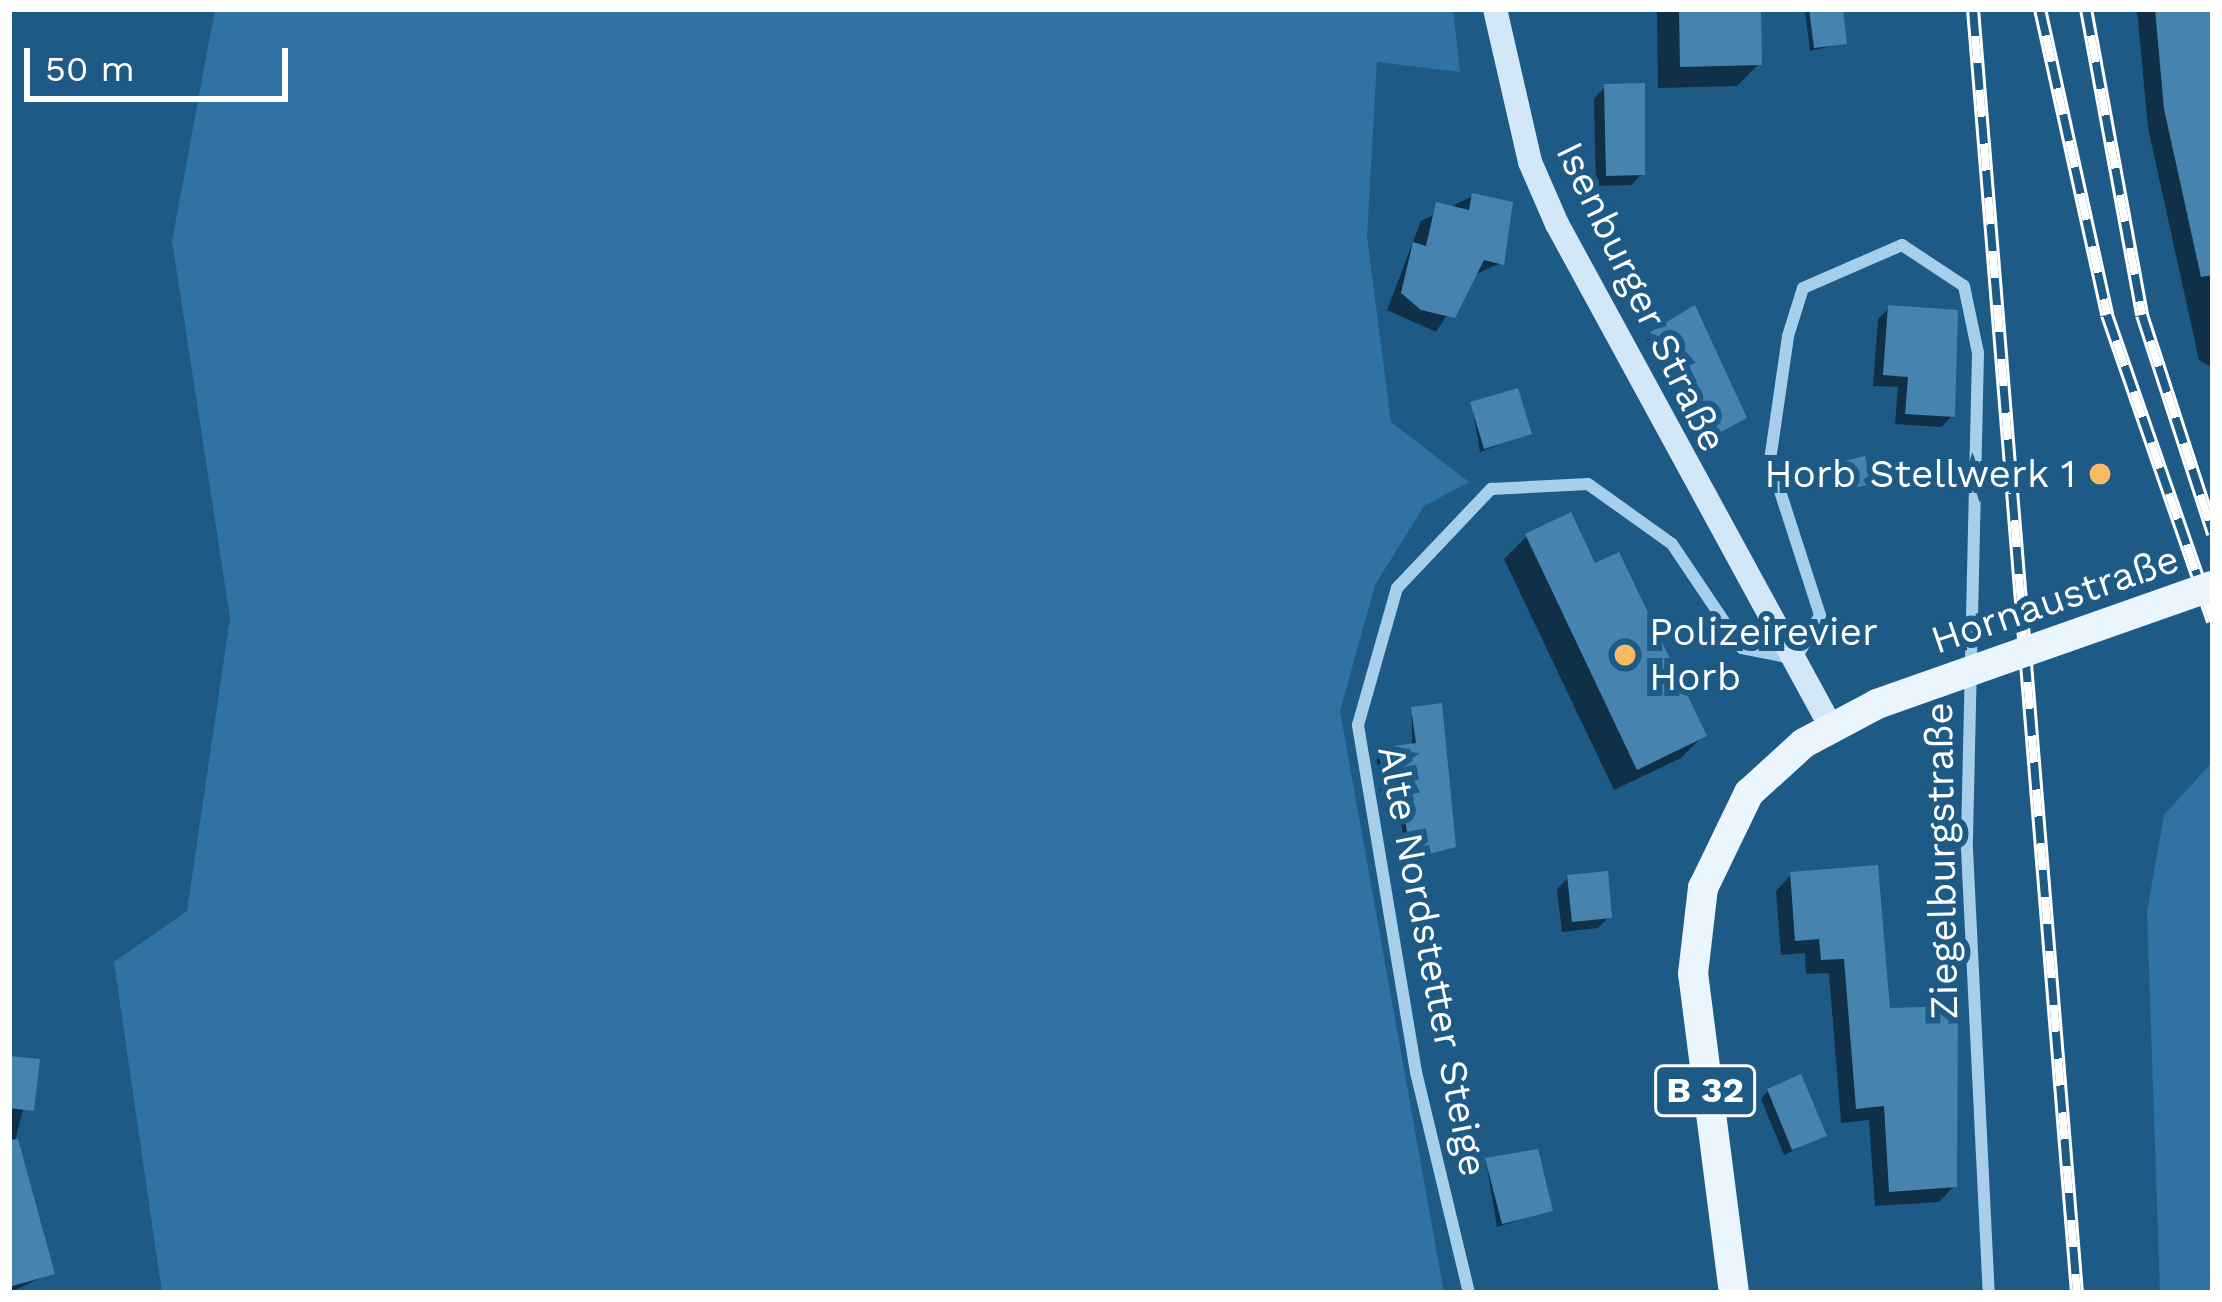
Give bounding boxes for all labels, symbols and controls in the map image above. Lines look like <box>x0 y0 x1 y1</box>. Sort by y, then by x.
scale bar <box>30 24 294 98</box>
text: 50 m <box>45 48 135 90</box>
street label: Isenburger Straße <box>1546 134 1736 460</box>
place label: Horb Stellwerk 1 <box>1763 451 2076 497</box>
marker: Horb Stellwerk 1 <box>2087 461 2113 487</box>
street label: Hornaustraße <box>1925 536 2185 664</box>
place label: Polizeirevier Horb <box>1649 610 1878 701</box>
marker: Polizeirevier Horb <box>1612 642 1638 668</box>
street label: Ziegelburgstraße <box>1916 702 1968 1020</box>
street label: Alte Nordstetter Steige <box>1367 741 1497 1181</box>
road number: B 32 <box>1654 1061 1756 1121</box>

